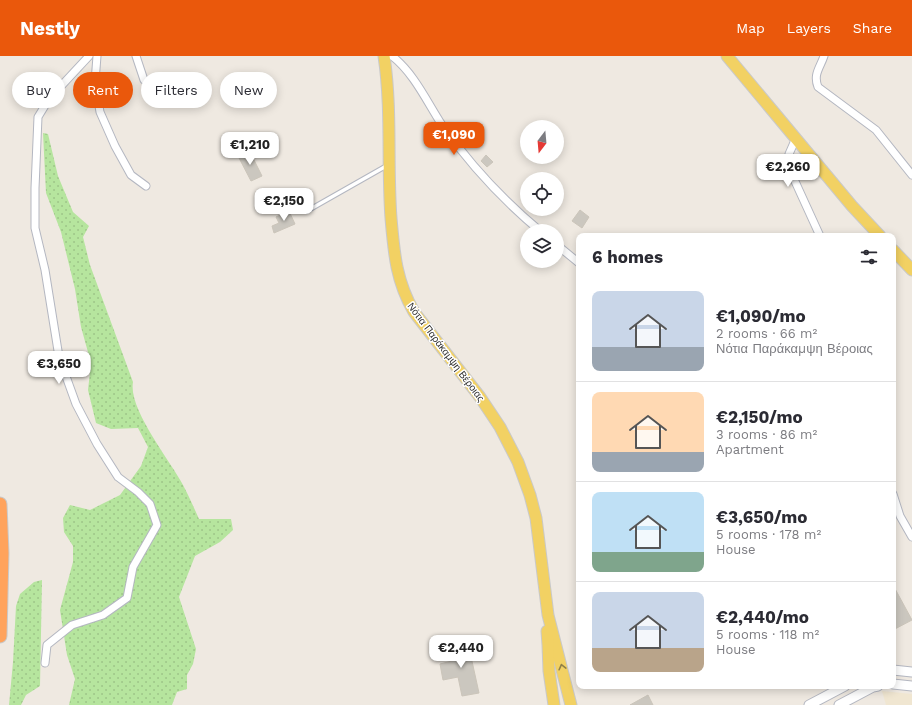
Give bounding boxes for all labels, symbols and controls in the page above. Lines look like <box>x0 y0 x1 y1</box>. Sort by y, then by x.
text: Nestly <box>20 17 80 40</box>
text: Map <box>736 20 765 36</box>
text: Layers <box>787 20 831 36</box>
text: Share <box>853 20 892 36</box>
chip: Buy <box>12 72 65 108</box>
chip: Rent <box>73 72 133 108</box>
chip: Filters <box>141 72 212 108</box>
chip: New <box>220 72 277 108</box>
north arrow <box>520 120 564 164</box>
map controls <box>520 120 564 268</box>
pin: €1,090 <box>421 122 487 156</box>
text: €1,090 <box>432 127 476 142</box>
pin: €1,210 <box>217 132 283 166</box>
text: €1,210 <box>230 137 270 152</box>
pin: €2,260 <box>755 154 821 188</box>
text: €2,260 <box>766 159 810 174</box>
button: locate <box>520 172 564 216</box>
pin: €2,150 <box>251 188 317 222</box>
text: €2,150 <box>264 193 304 208</box>
button: layers <box>520 224 564 268</box>
icon: filters <box>858 246 880 268</box>
text: 6 homes <box>592 247 663 267</box>
street label: Νότια Παράκαμψη Βέροιας <box>405 301 487 404</box>
text: €1,090/mo <box>716 306 806 326</box>
icon: home <box>624 307 672 355</box>
text: 2 rooms · 66 m² <box>716 326 817 341</box>
text: Νότια Παράκαμψη Βέροιας <box>716 341 873 356</box>
pin: €3,650 <box>26 351 92 385</box>
text: €3,650 <box>37 356 81 371</box>
text: €2,150/mo <box>716 407 803 427</box>
icon: home <box>624 408 672 456</box>
text: 3 rooms · 86 m² <box>716 427 817 442</box>
text: Apartment <box>716 442 784 457</box>
text: €3,650/mo <box>716 507 807 527</box>
icon: home <box>624 508 672 556</box>
text: 5 rooms · 178 m² <box>716 527 821 542</box>
text: House <box>716 542 756 557</box>
text: €2,440/mo <box>716 607 809 627</box>
icon: home <box>624 608 672 656</box>
text: 5 rooms · 118 m² <box>716 627 819 642</box>
pin: €2,440 <box>428 635 494 669</box>
text: €2,440 <box>438 640 484 655</box>
text: House <box>716 642 756 657</box>
one-way arrow <box>558 664 566 670</box>

